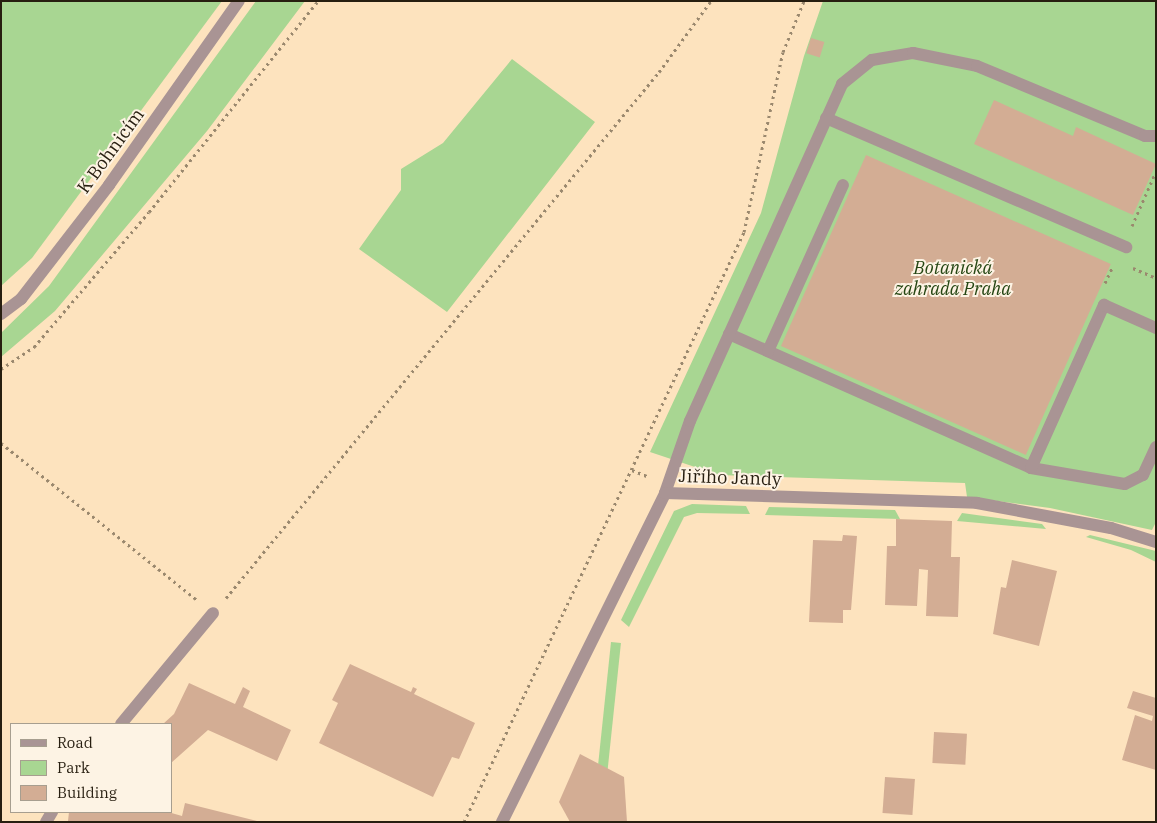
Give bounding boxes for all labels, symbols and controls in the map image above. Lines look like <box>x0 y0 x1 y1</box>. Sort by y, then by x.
street label: K Bohnicím <box>73 104 149 198</box>
park label: Botanická zahrada Praha <box>895 258 1011 300</box>
street label: Jiřího Jandy <box>678 465 782 491</box>
legend <box>10 723 172 813</box>
text: Road <box>57 733 93 752</box>
text: Park <box>57 758 90 777</box>
text: Building <box>57 783 117 802</box>

